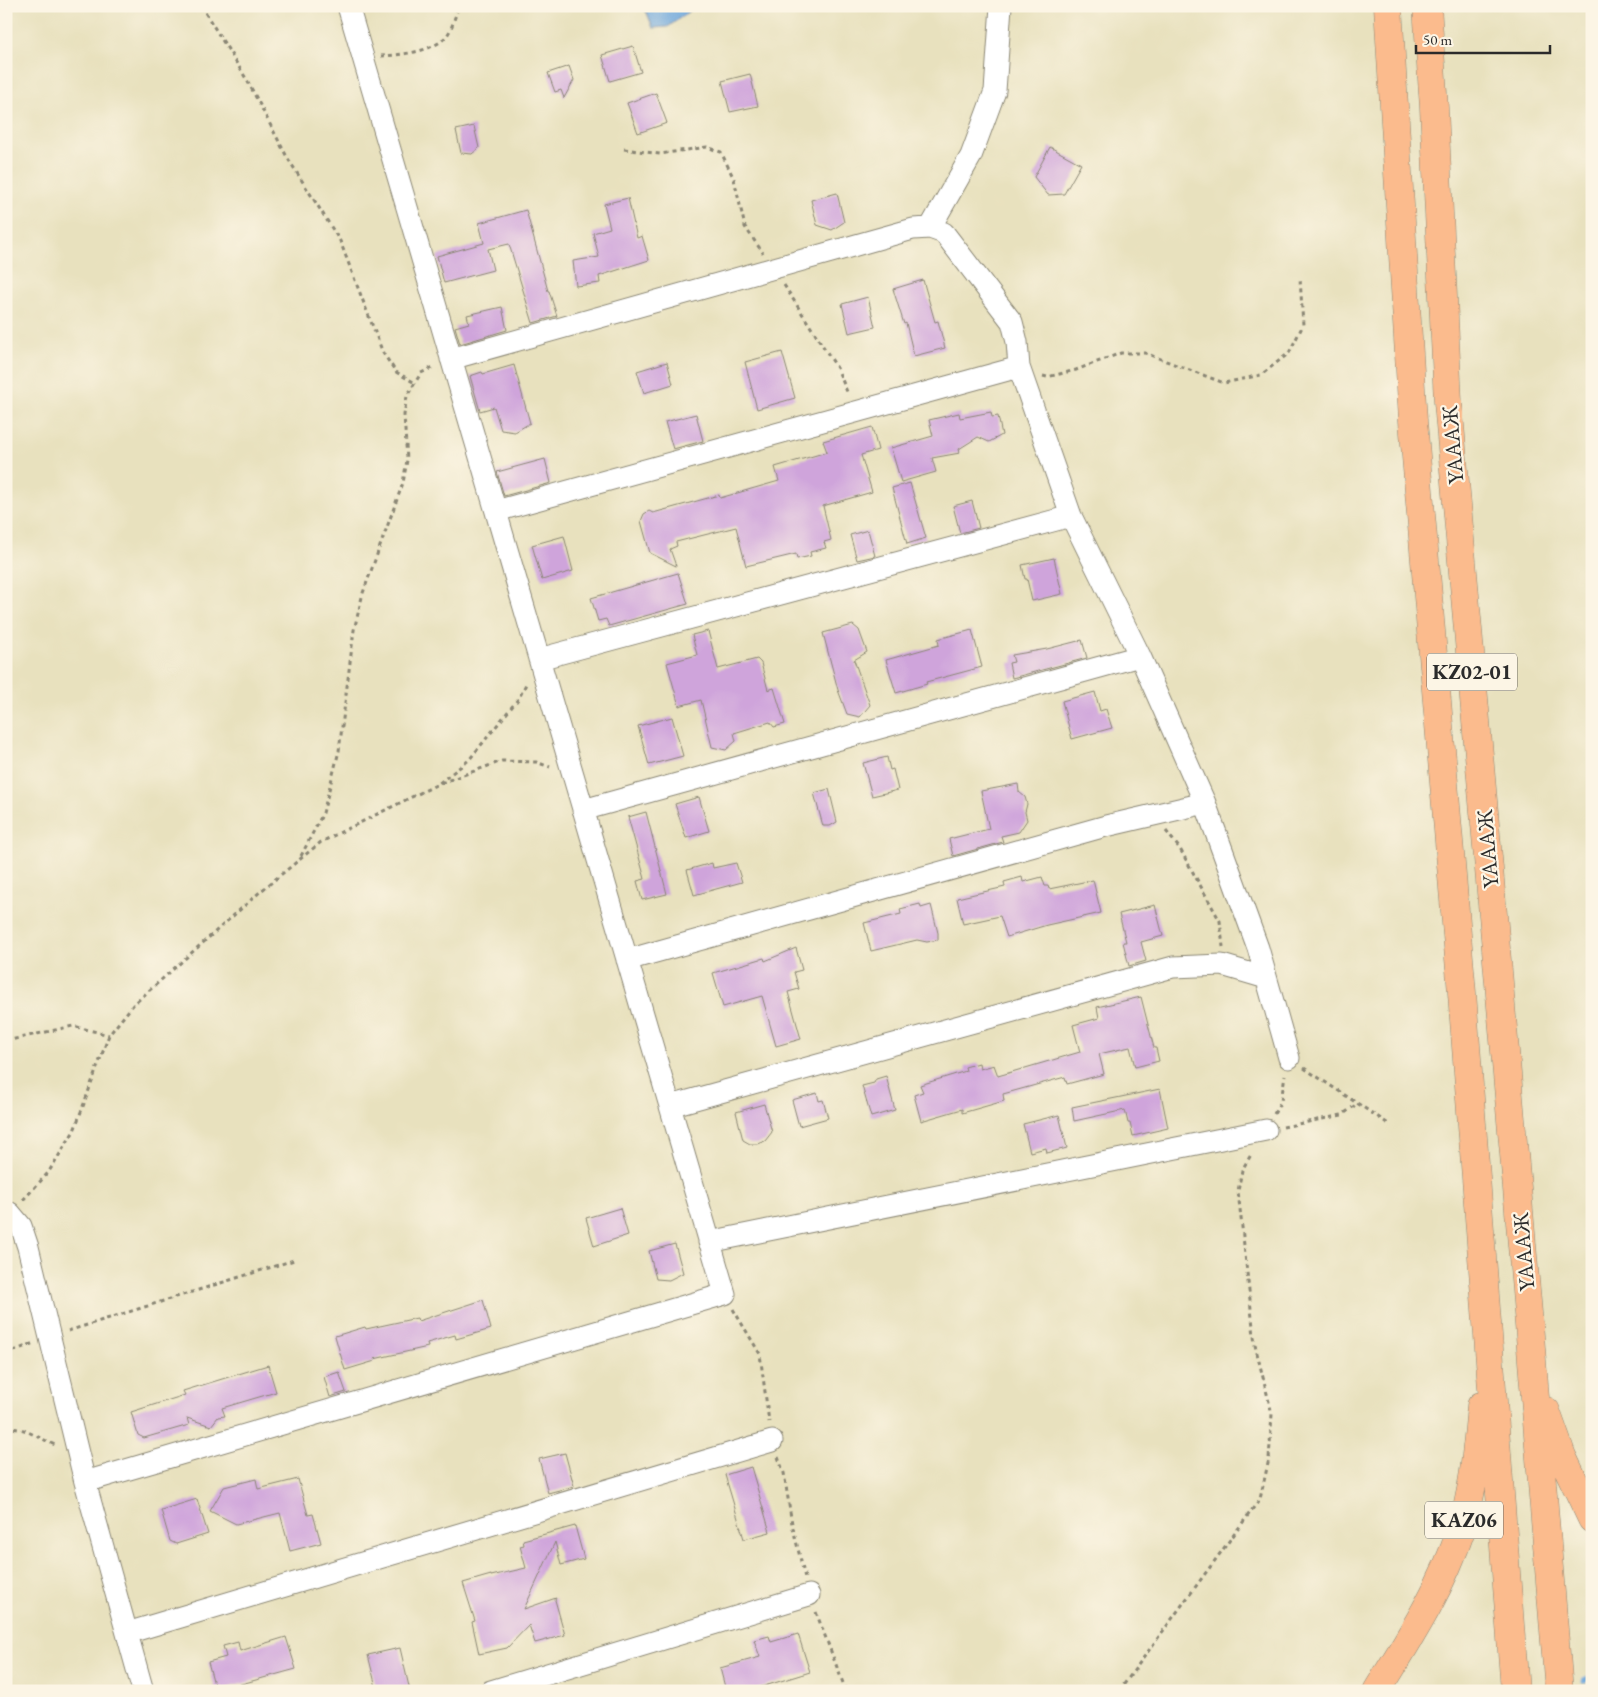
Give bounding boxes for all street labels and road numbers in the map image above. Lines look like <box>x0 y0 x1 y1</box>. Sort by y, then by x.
street label: ҮАААЖ <box>1435 404 1470 486</box>
road number: KZ02-01 <box>1427 654 1517 690</box>
street label: ҮАААЖ <box>1470 808 1505 890</box>
street label: ҮАААЖ <box>1506 1211 1541 1293</box>
road number: KАZ06 <box>1425 1502 1503 1538</box>

